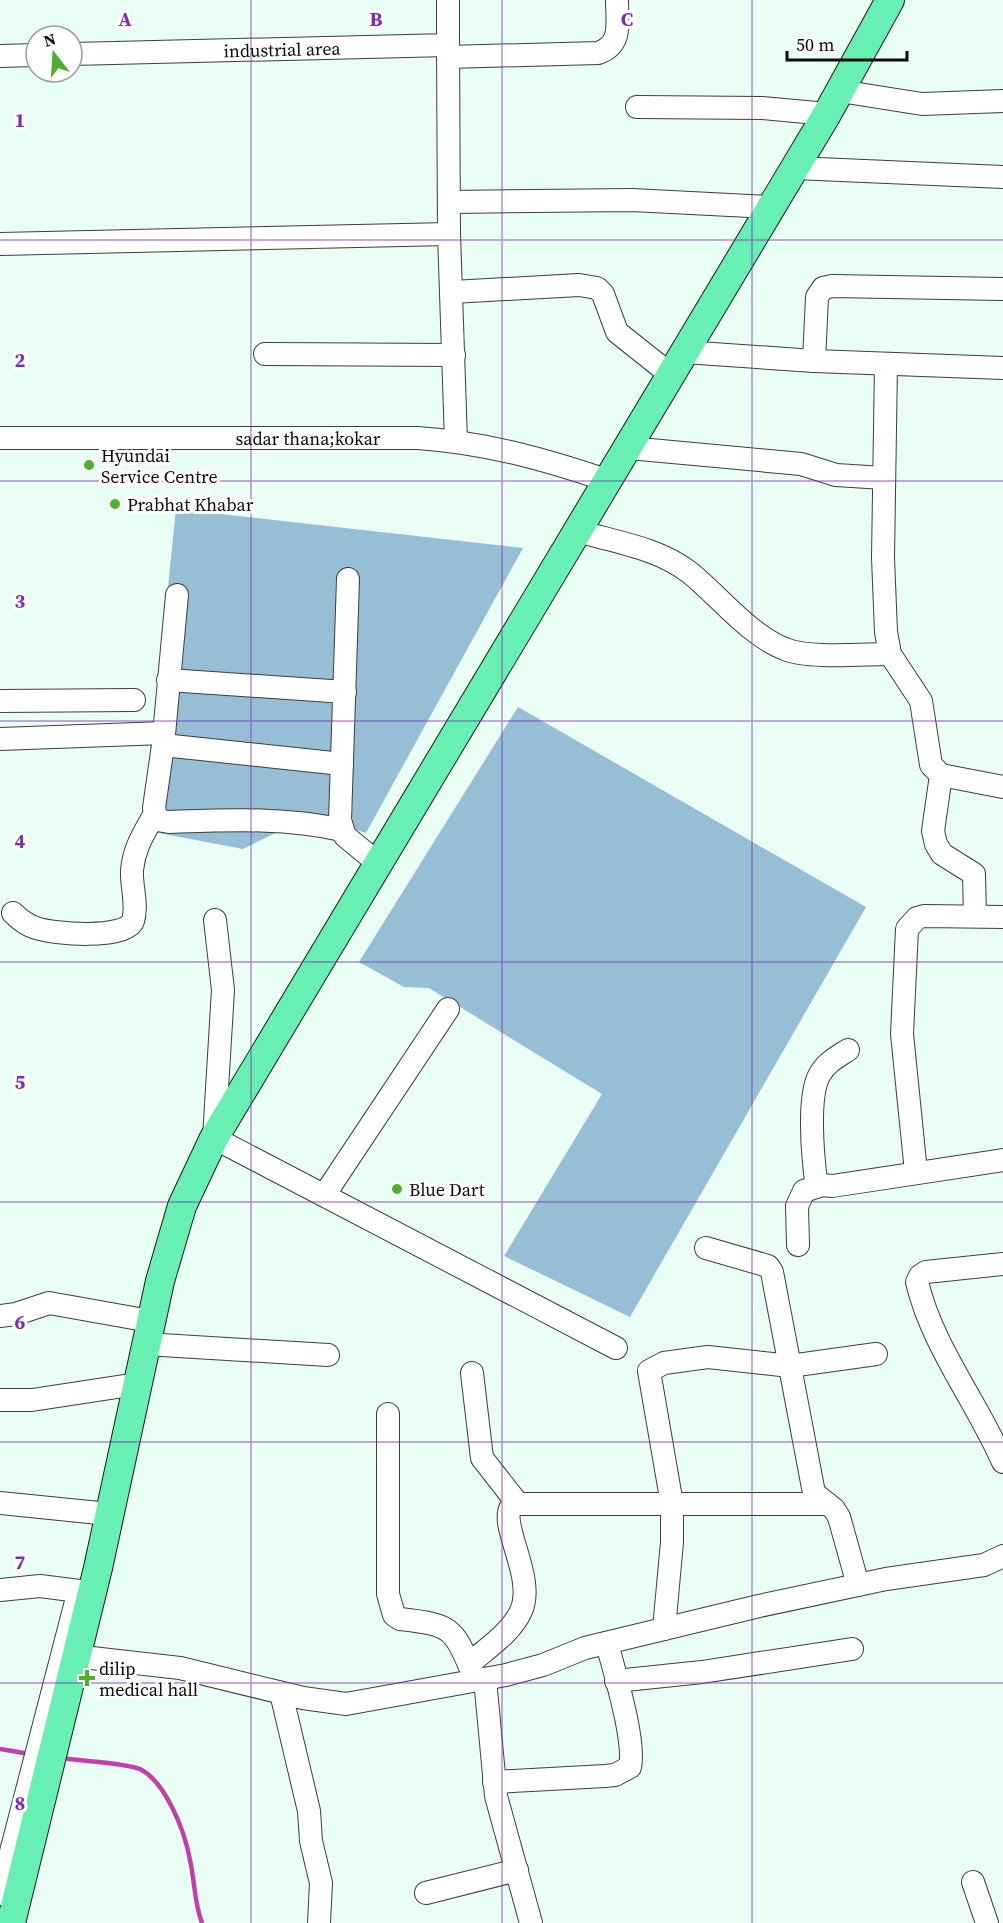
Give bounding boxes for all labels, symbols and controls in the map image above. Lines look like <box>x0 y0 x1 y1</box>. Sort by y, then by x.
text: A <box>118 5 132 33</box>
text: B <box>369 5 383 33</box>
text: C <box>621 5 633 33</box>
north arrow <box>24 24 84 84</box>
scale bar <box>787 24 907 62</box>
text: N <box>41 27 59 52</box>
text: 50 m <box>796 32 834 57</box>
street label: industrial area <box>223 35 342 63</box>
text: 1 <box>15 106 25 134</box>
text: 2 <box>15 346 26 374</box>
street label: sadar thana;kokar <box>236 426 381 451</box>
place label: Hyundai Service Centre <box>101 443 218 489</box>
marker: Hyundai Service Centre <box>82 458 96 472</box>
place label: Prabhat Khabar <box>127 492 254 517</box>
marker: Prabhat Khabar <box>108 497 122 511</box>
text: 3 <box>15 587 26 615</box>
text: 4 <box>15 827 26 855</box>
text: 5 <box>15 1068 26 1096</box>
place label: Blue Dart <box>409 1177 485 1202</box>
marker: Blue Dart <box>390 1182 404 1196</box>
text: 6 <box>15 1308 26 1336</box>
text: 7 <box>15 1548 26 1576</box>
place label: dilip medical hall <box>99 1656 198 1702</box>
marker: dilip medical hall <box>80 1671 94 1685</box>
text: 8 <box>15 1789 25 1817</box>

